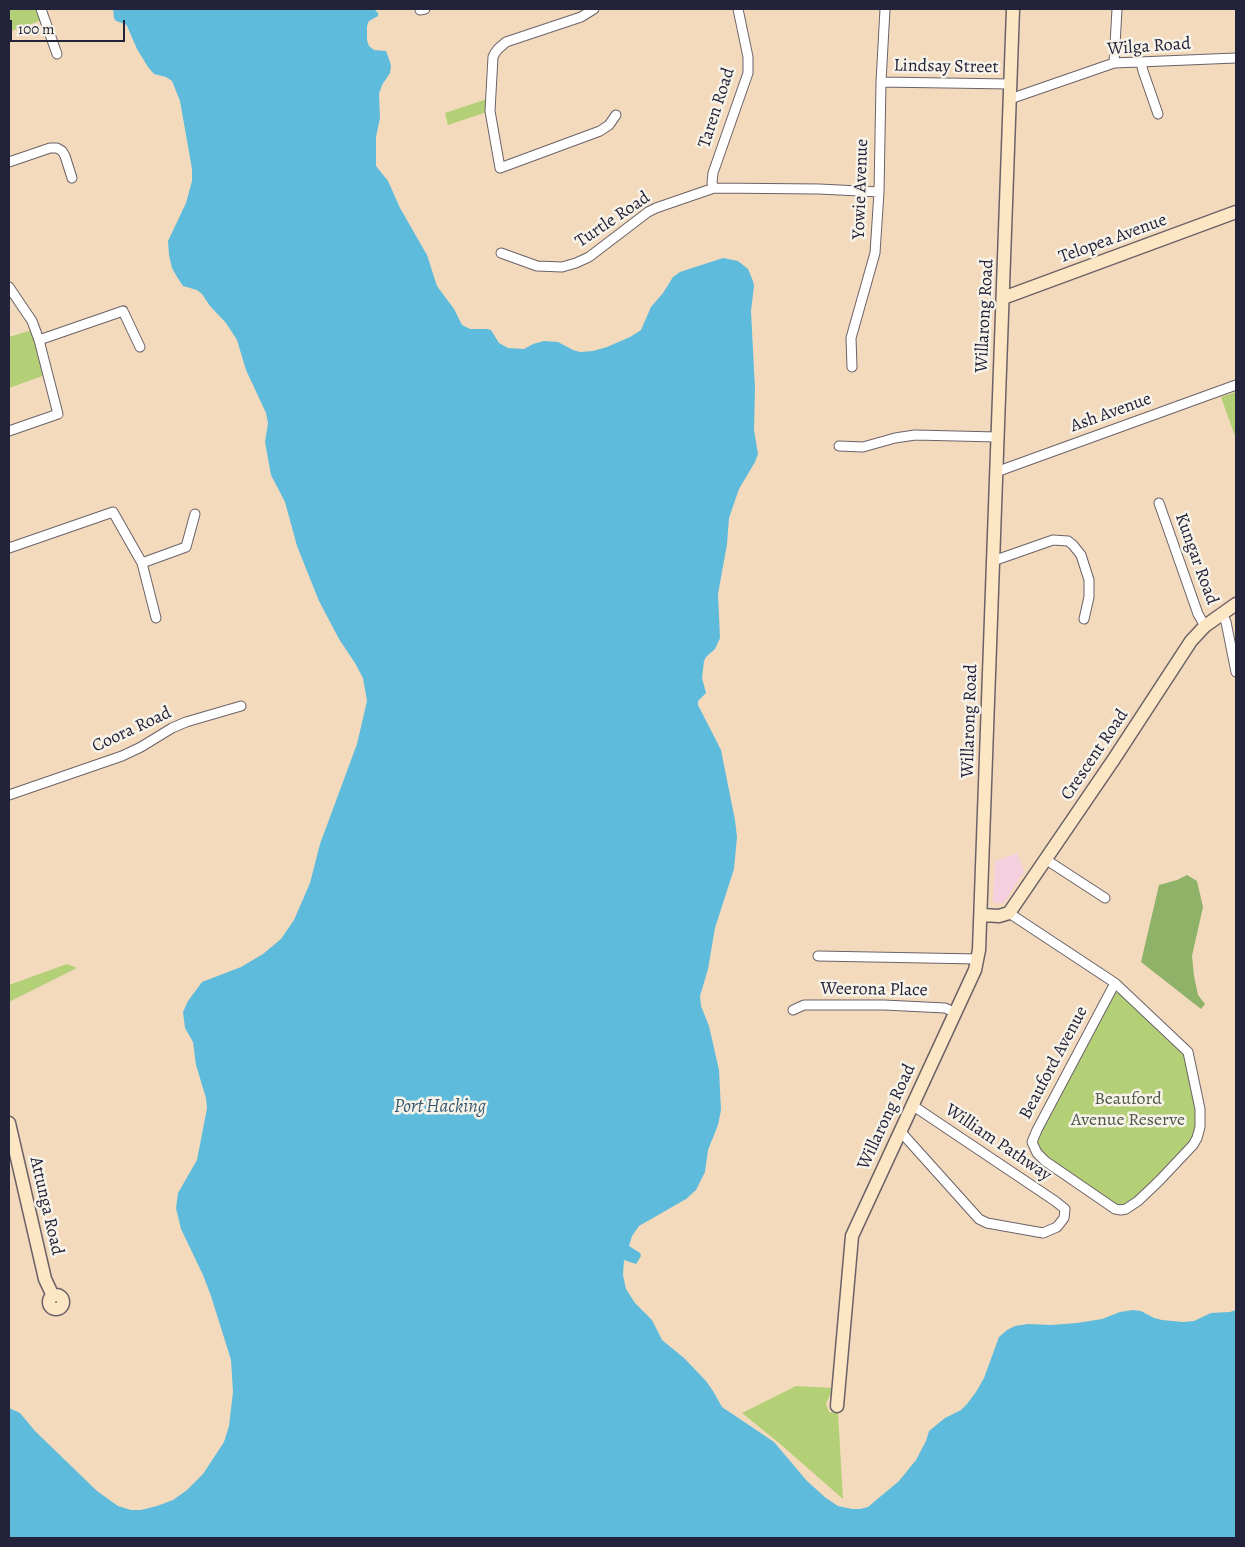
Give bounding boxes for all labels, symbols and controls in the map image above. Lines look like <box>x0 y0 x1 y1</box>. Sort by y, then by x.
scale bar <box>12 10 128 42</box>
text: 100 m <box>18 19 55 39</box>
street label: Wilga Road <box>1106 33 1192 61</box>
street label: Lindsay Street <box>893 55 999 79</box>
street label: Taren Road <box>694 65 740 151</box>
street label: Yowie Avenue <box>848 138 874 240</box>
street label: Turtle Road <box>572 187 654 253</box>
street label: Telopea Avenue <box>1056 209 1170 269</box>
street label: Willarong Road <box>971 259 999 373</box>
street label: Ash Avenue <box>1068 388 1154 438</box>
street label: Kungar Road <box>1169 510 1223 608</box>
street label: Willarong Road <box>957 664 983 778</box>
street label: Coora Road <box>89 702 175 758</box>
street label: Crescent Road <box>1057 705 1133 805</box>
street label: Weerona Place <box>820 978 928 1002</box>
street label: Beauford Avenue <box>1015 1003 1093 1123</box>
street label: Willarong Road <box>853 1061 921 1173</box>
park label: Beauford Avenue Reserve <box>1071 1089 1185 1132</box>
water label: Port Hacking <box>394 1096 486 1118</box>
street label: William Pathway <box>941 1100 1055 1186</box>
street label: Attunga Road <box>24 1155 68 1257</box>

